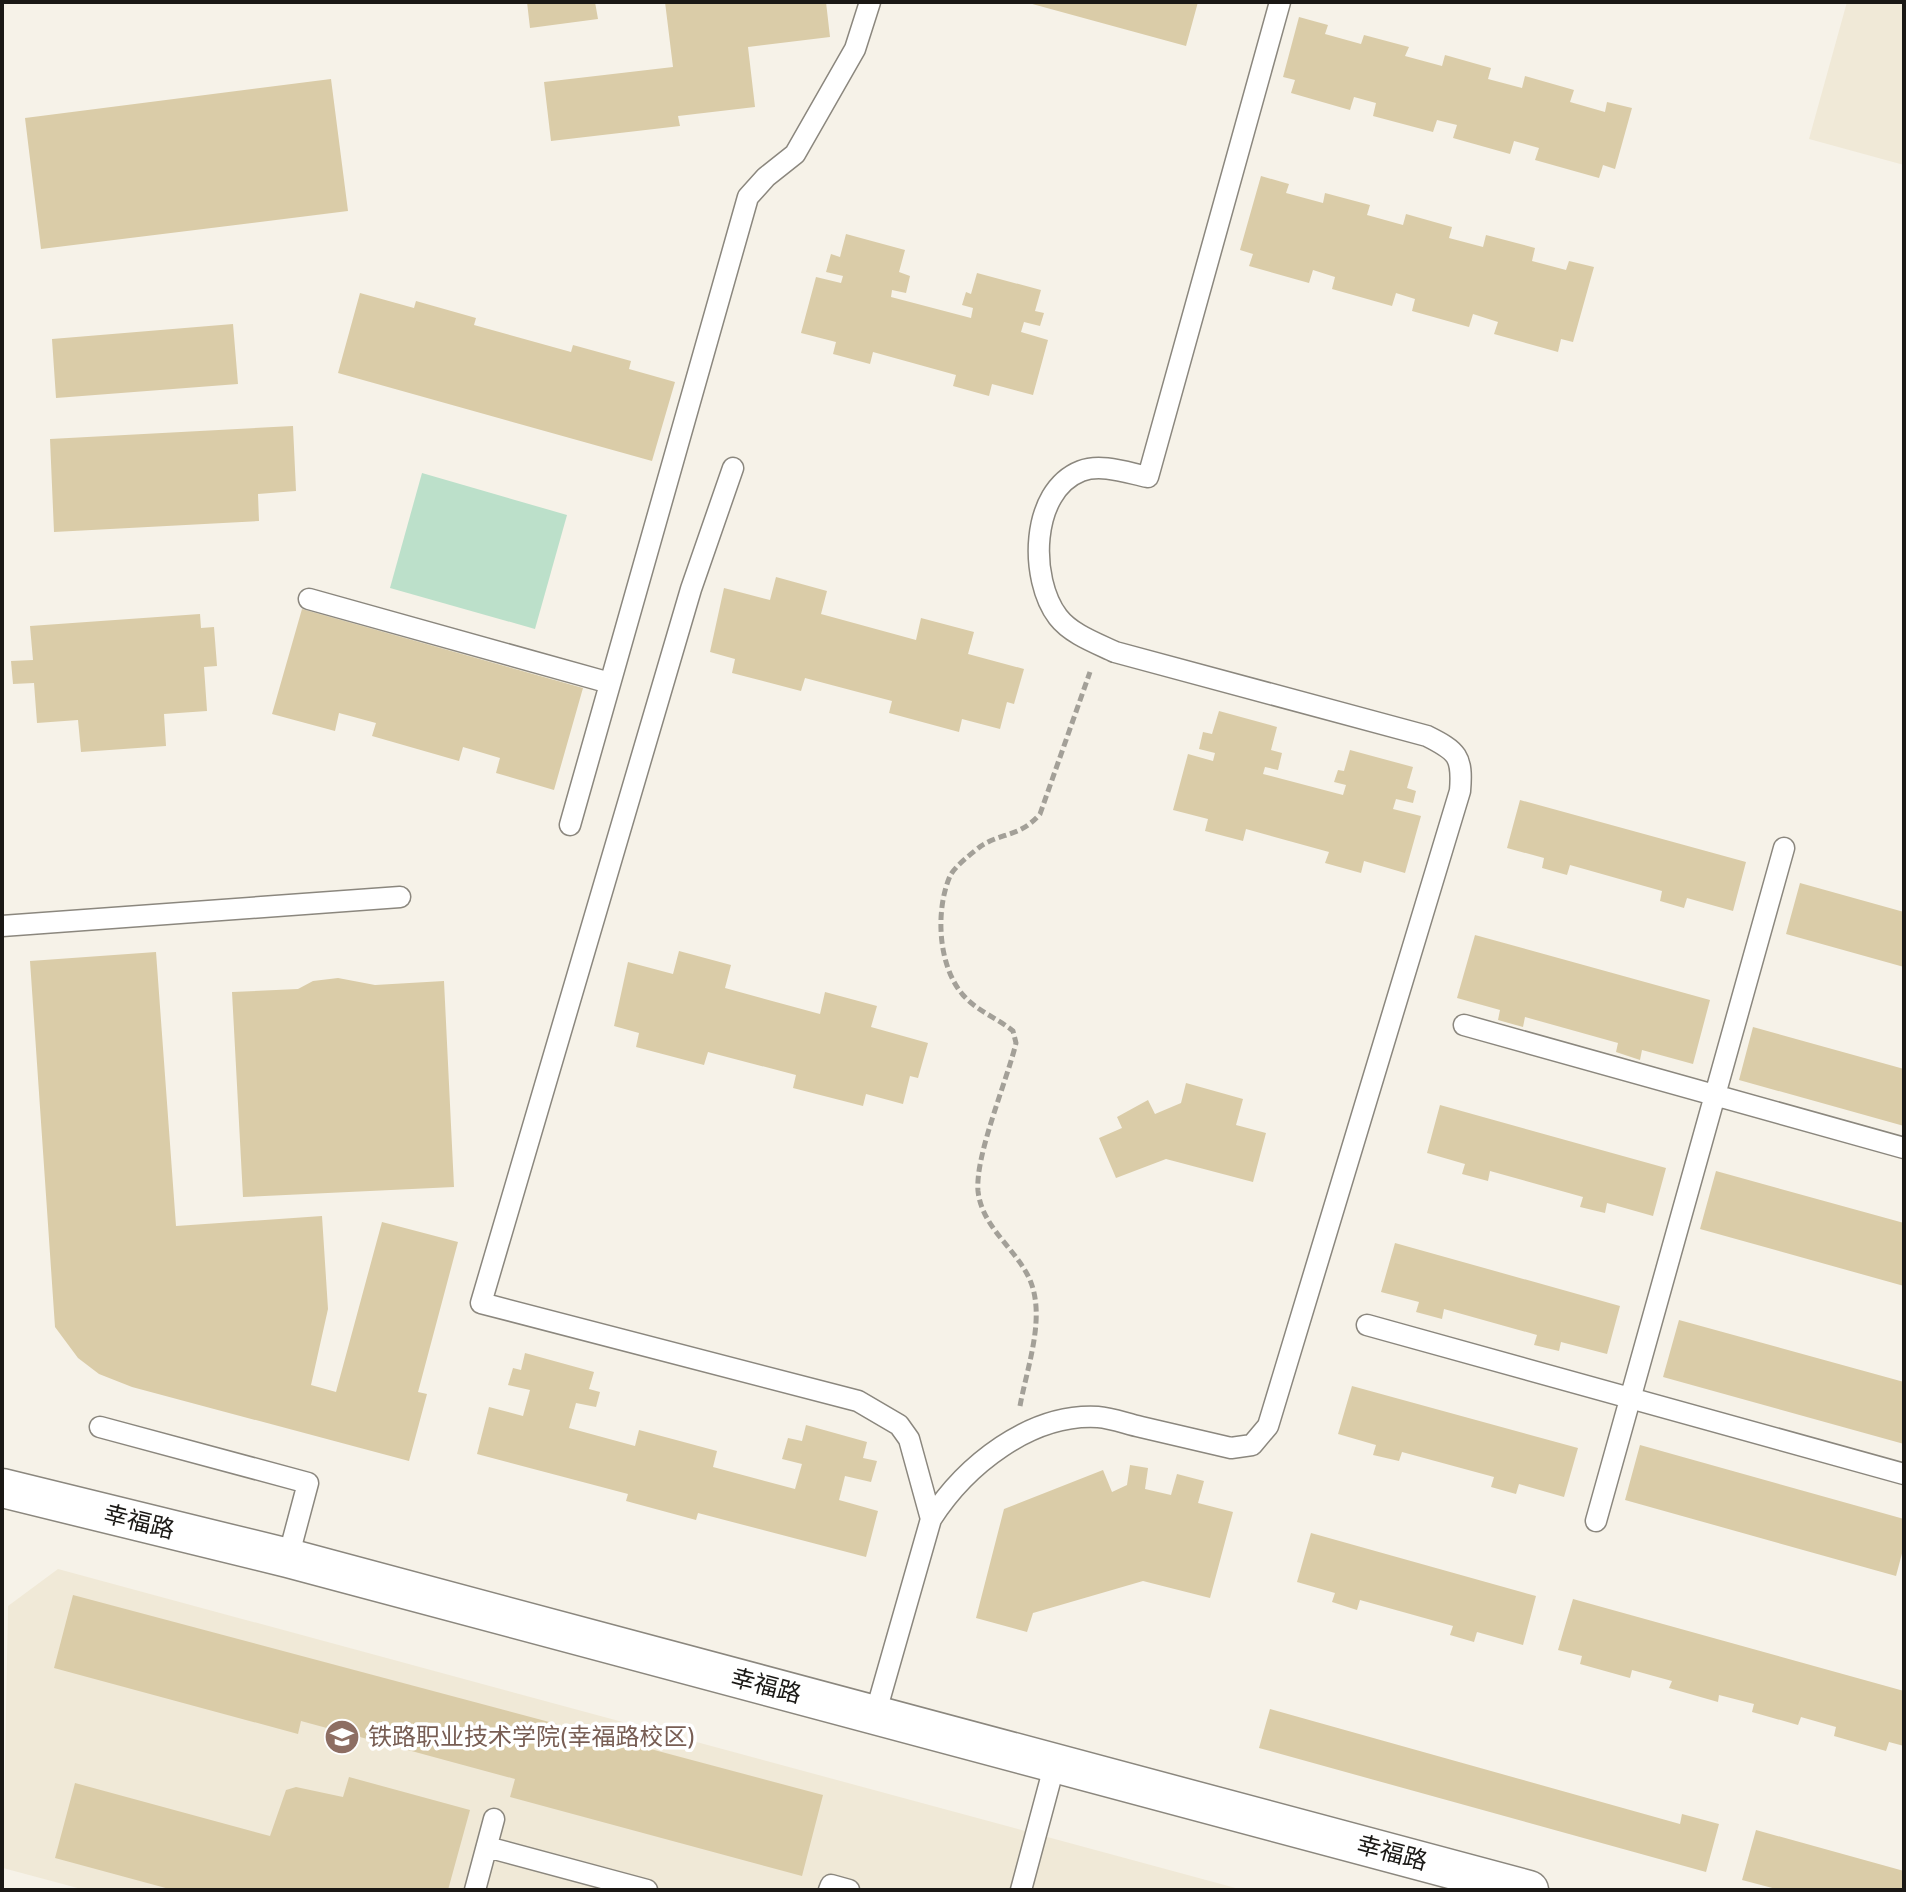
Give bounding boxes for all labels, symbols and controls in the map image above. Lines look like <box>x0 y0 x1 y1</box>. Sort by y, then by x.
street label: 幸福路 <box>101 1499 178 1544</box>
street label: 幸福路 <box>728 1662 805 1709</box>
school or university icon: 铁路职业技术学院(幸福路校区) <box>323 1718 361 1756</box>
place label: 铁路职业技术学院(幸福路校区) <box>368 1722 695 1751</box>
street label: 幸福路 <box>1354 1829 1431 1876</box>

